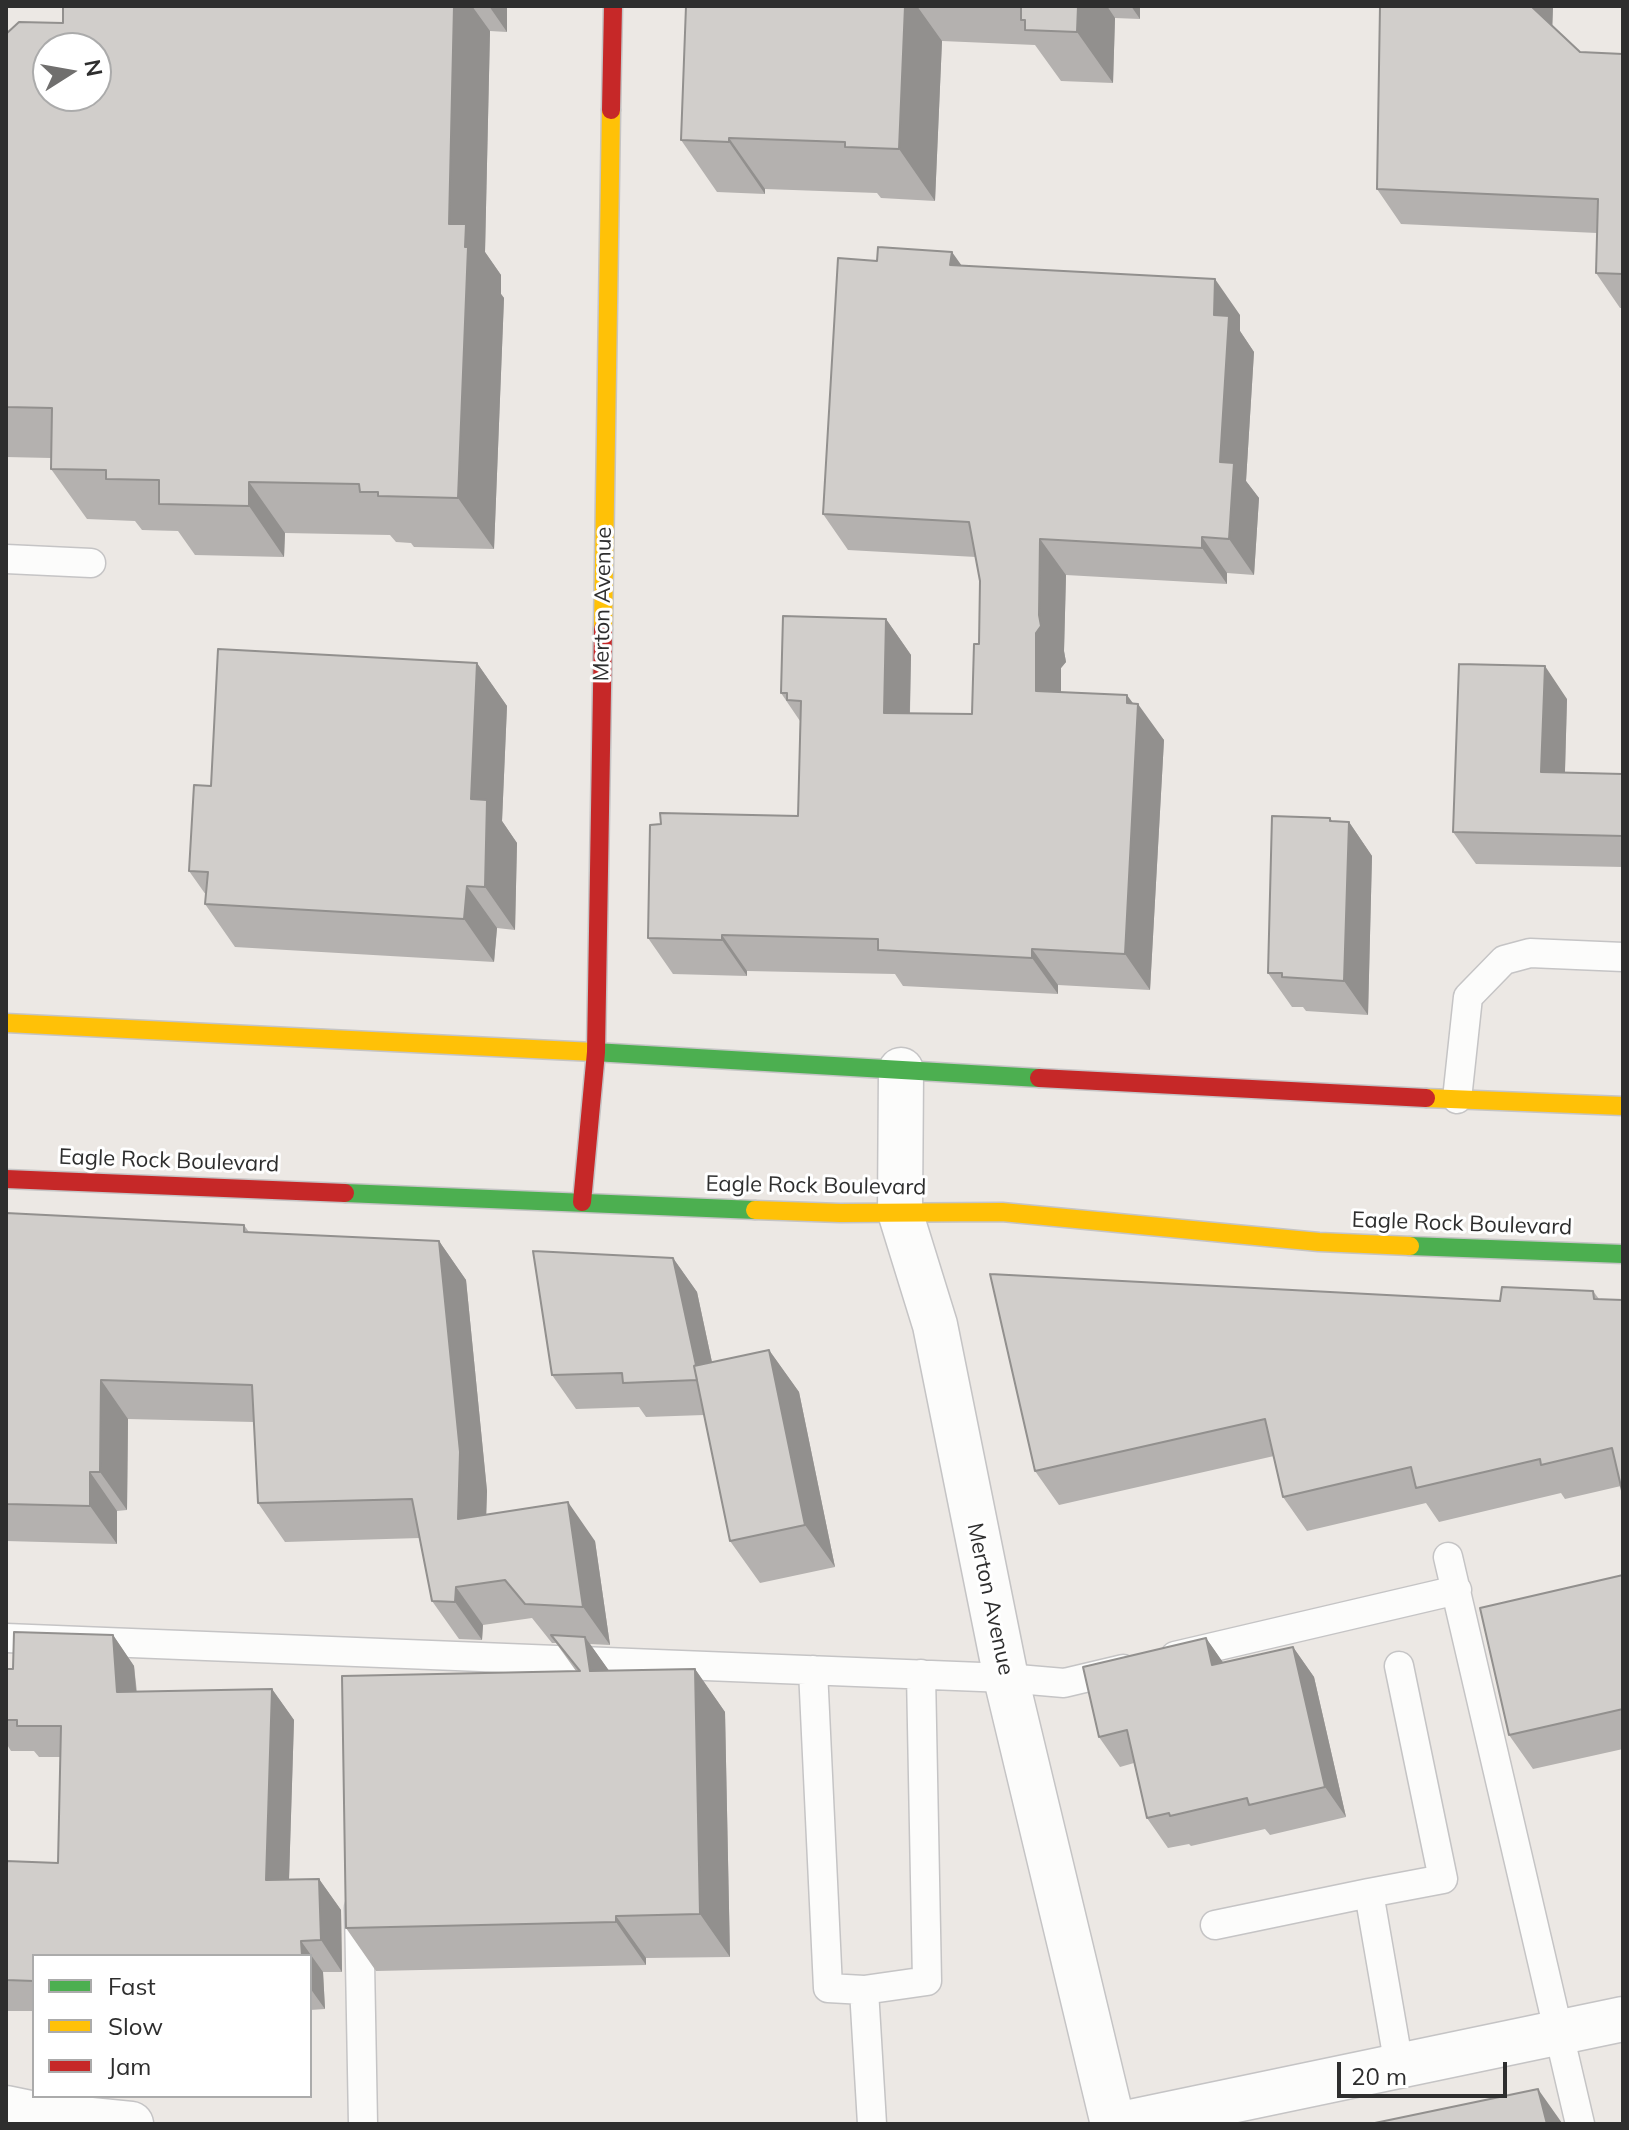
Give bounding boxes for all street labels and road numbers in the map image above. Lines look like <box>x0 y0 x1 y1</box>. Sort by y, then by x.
street label: Merton Avenue <box>588 526 618 682</box>
street label: Eagle Rock Boulevard <box>58 1144 280 1178</box>
street label: Eagle Rock Boulevard <box>705 1171 927 1201</box>
street label: Eagle Rock Boulevard <box>1351 1207 1573 1241</box>
street label: Merton Avenue <box>961 1521 1019 1677</box>

